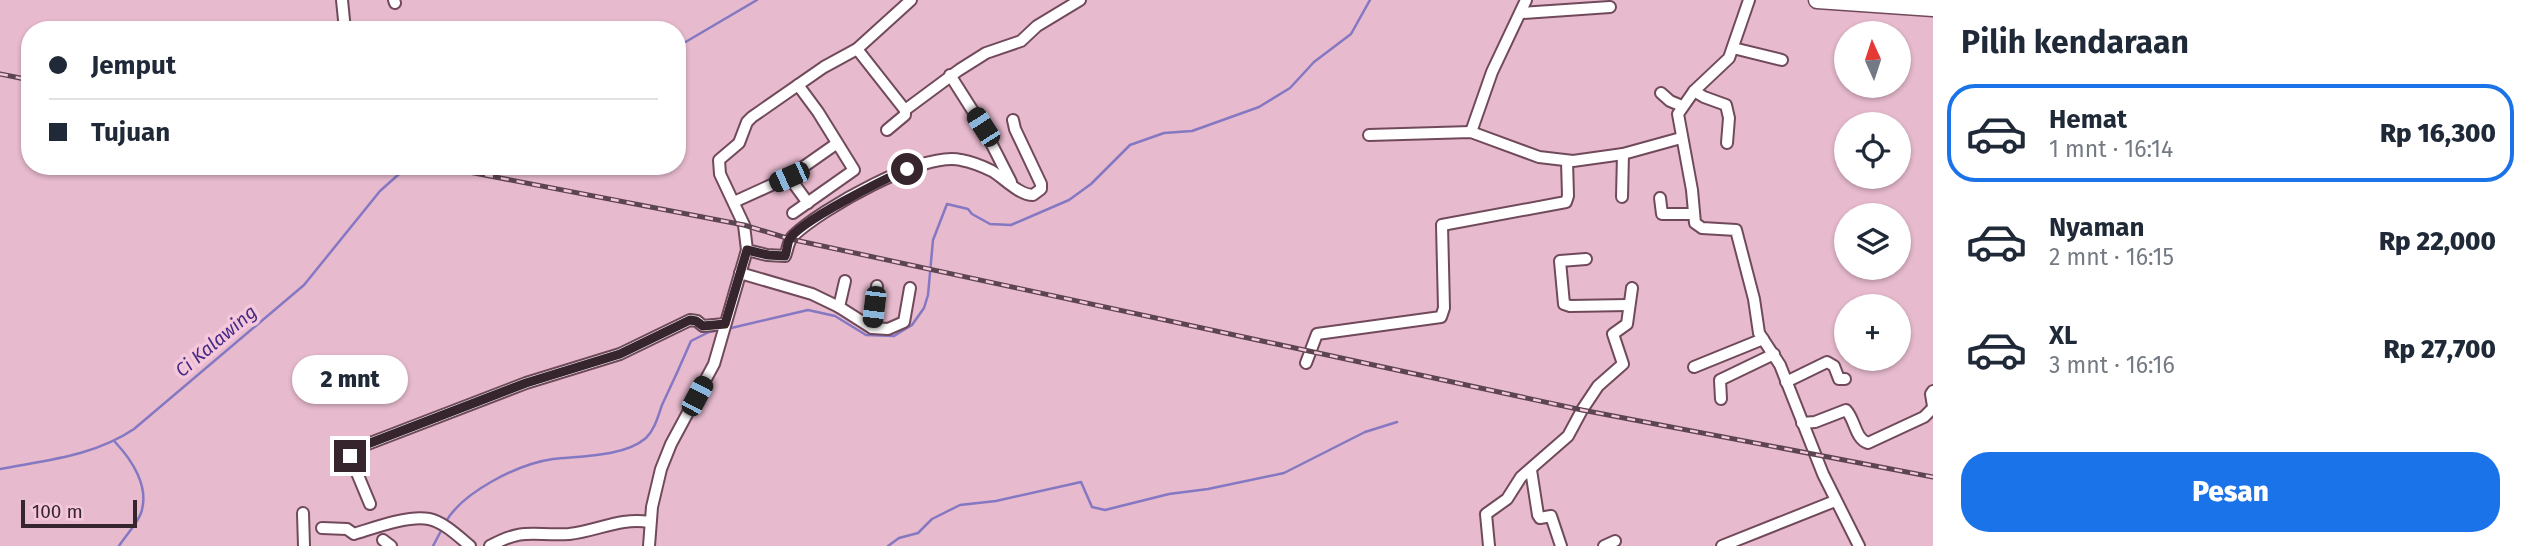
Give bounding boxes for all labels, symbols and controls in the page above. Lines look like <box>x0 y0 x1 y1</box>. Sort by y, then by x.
north arrow <box>1834 21 1911 98</box>
map controls <box>1834 21 1911 371</box>
text: Pilih kendaraan <box>1961 23 2189 61</box>
text: Jemput <box>91 50 176 81</box>
icon: car <box>1965 102 2028 165</box>
car <box>963 104 1004 150</box>
text: Hemat <box>2049 104 2127 135</box>
button: locate <box>1834 112 1911 189</box>
text: Tujuan <box>91 117 170 148</box>
text: Rp 16,300 <box>2380 118 2496 149</box>
text: 1 mnt · 16:14 <box>2049 135 2173 163</box>
route start <box>891 153 923 185</box>
car <box>766 159 813 195</box>
button: layers <box>1834 203 1911 280</box>
icon: car <box>1965 210 2028 273</box>
text: Nyaman <box>2049 212 2145 243</box>
text: Rp 22,000 <box>2379 226 2496 257</box>
text: 2 mnt · 16:15 <box>2049 243 2174 271</box>
car <box>862 285 887 329</box>
button: + <box>1834 294 1911 371</box>
water label: Ci Kalawing <box>171 300 261 382</box>
icon: car <box>1965 318 2028 381</box>
text: XL <box>2049 320 2077 351</box>
text: Rp 27,700 <box>2383 334 2496 365</box>
text: 3 mnt · 16:16 <box>2049 351 2175 379</box>
callout: 2 mnt <box>292 354 408 404</box>
text: 2 mnt <box>321 365 379 393</box>
car <box>678 373 717 419</box>
route end <box>334 440 366 472</box>
button: Pesan <box>1961 452 2500 532</box>
scale bar <box>21 497 136 529</box>
text: 100 m <box>32 500 83 523</box>

